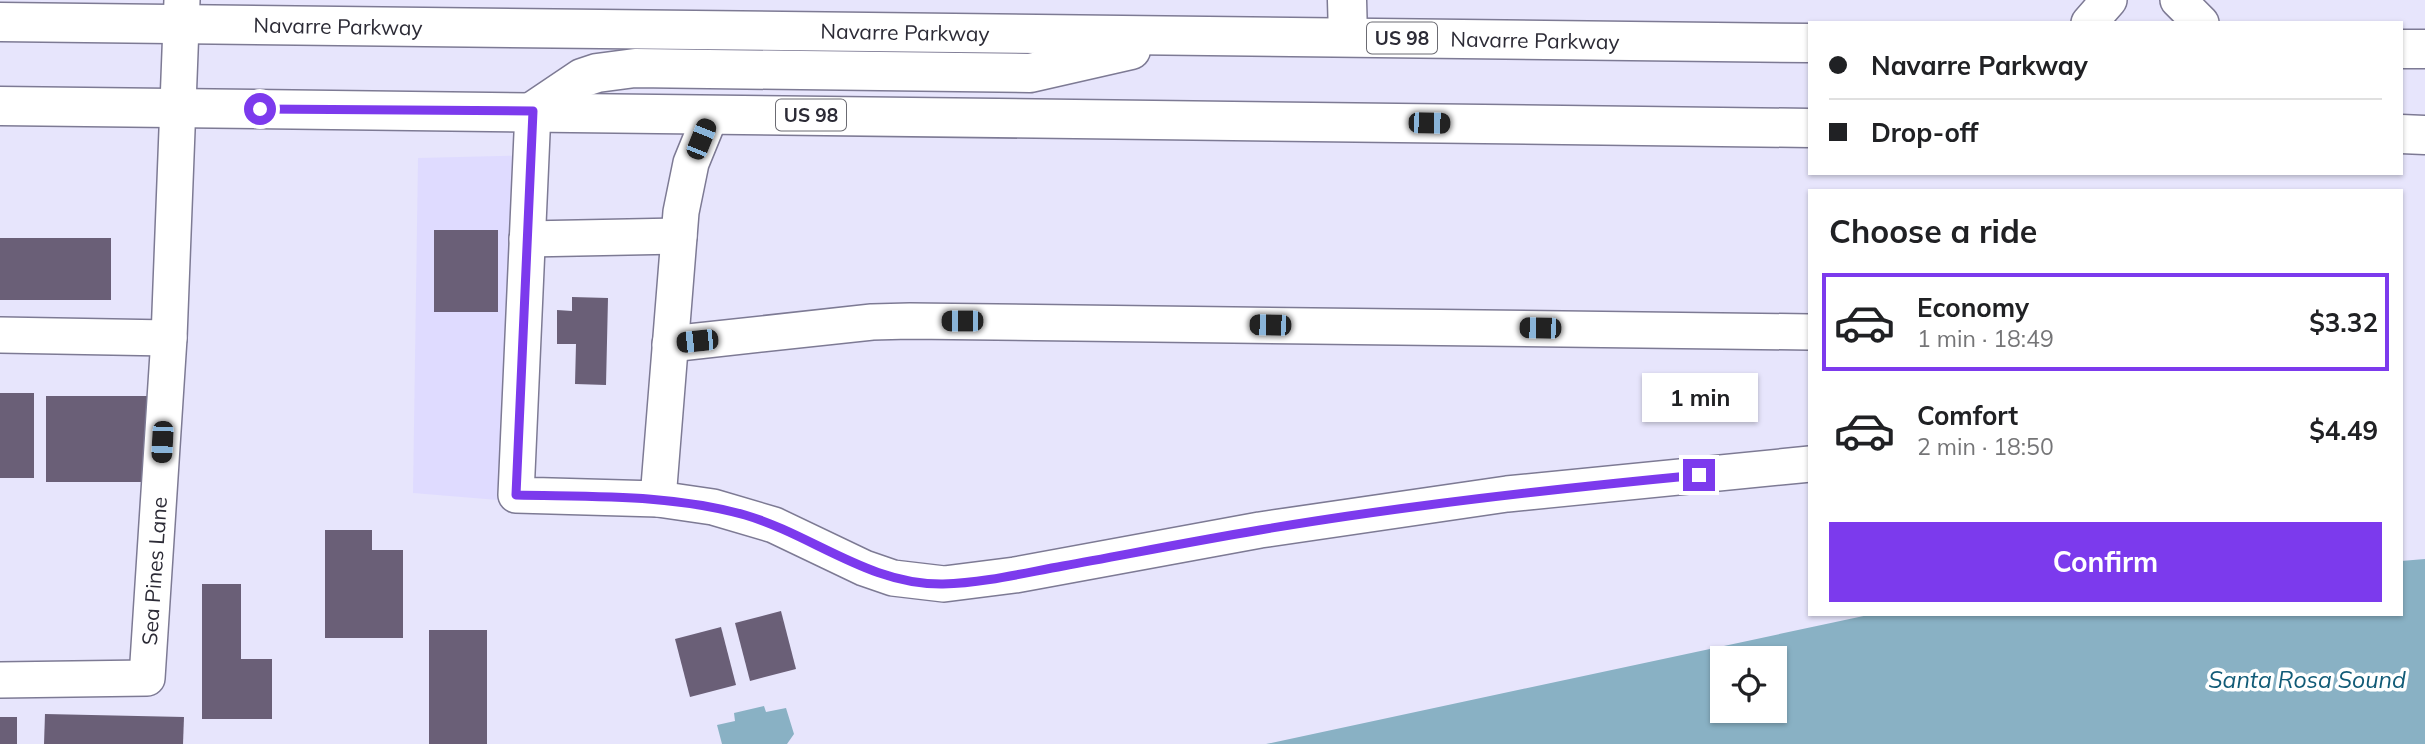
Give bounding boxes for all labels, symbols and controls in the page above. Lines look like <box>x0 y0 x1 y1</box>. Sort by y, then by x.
street label: Navarre Parkway <box>253 12 423 40</box>
street label: Navarre Parkway <box>820 18 990 46</box>
road number: US 98 <box>1367 22 1437 54</box>
street label: Navarre Parkway <box>1450 26 1620 54</box>
text: Navarre Parkway <box>1871 49 2088 82</box>
route start <box>244 93 276 125</box>
road number: US 98 <box>776 99 846 130</box>
car <box>1408 112 1451 134</box>
car <box>684 116 719 162</box>
text: Drop-off <box>1871 116 1978 149</box>
text: Choose a ride <box>1829 211 2037 251</box>
icon: car <box>1833 291 1896 354</box>
text: Economy <box>1917 291 2029 324</box>
text: $3.32 <box>2309 306 2378 339</box>
car <box>942 311 984 332</box>
car <box>1249 314 1292 336</box>
car <box>1519 317 1562 339</box>
text: 1 min · 18:49 <box>1917 324 2054 353</box>
car <box>676 328 719 354</box>
callout: 1 min <box>1641 374 1757 422</box>
text: 1 min <box>1670 383 1730 412</box>
icon: car <box>1833 399 1896 462</box>
text: Comfort <box>1917 399 2018 432</box>
text: $4.49 <box>2309 414 2378 447</box>
car <box>151 420 174 464</box>
text: 2 min · 18:50 <box>1917 432 2054 461</box>
route end <box>1683 459 1715 491</box>
street label: Sea Pines Lane <box>136 496 172 646</box>
button: Confirm <box>1829 522 2382 602</box>
map controls <box>1710 646 1787 723</box>
button: locate <box>1710 646 1787 723</box>
water label: Santa Rosa Sound <box>2208 665 2406 694</box>

